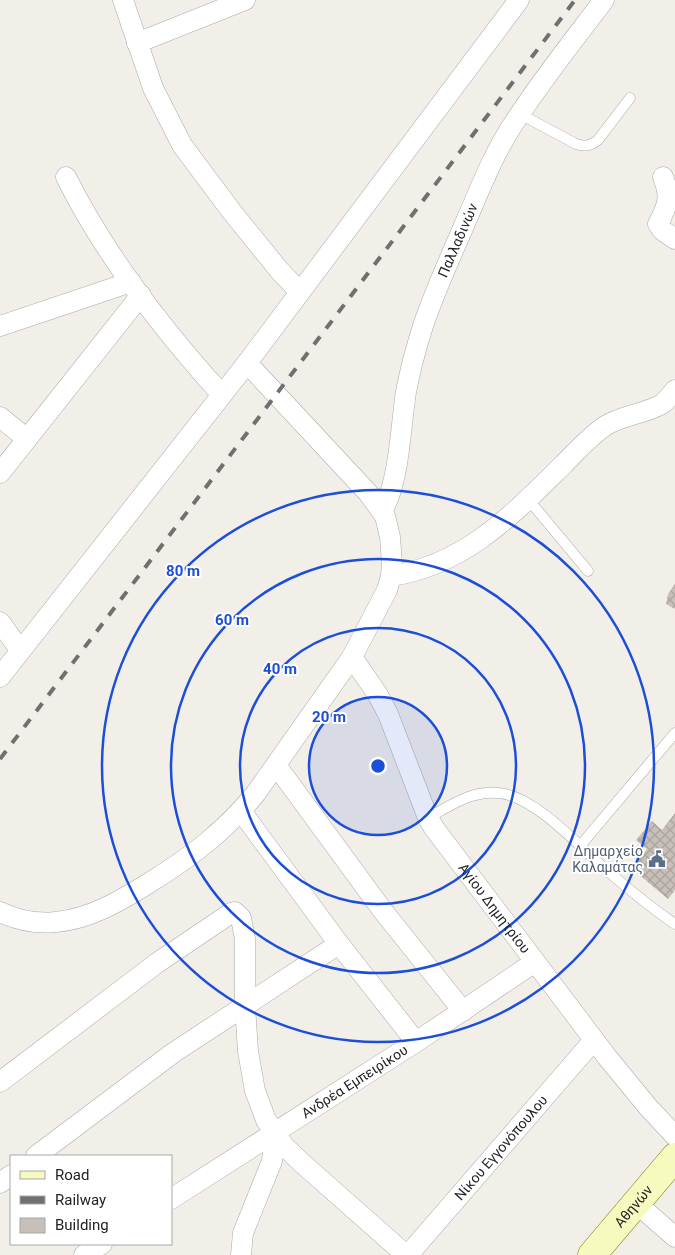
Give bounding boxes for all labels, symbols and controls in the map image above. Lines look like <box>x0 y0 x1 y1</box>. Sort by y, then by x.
street label: Παλλαδινών <box>435 201 481 280</box>
text: 80 m <box>166 562 200 580</box>
text: 60 m <box>215 611 249 629</box>
text: 40 m <box>263 660 297 678</box>
text: 20 m <box>312 708 346 726</box>
centre of rings <box>369 757 387 775</box>
place label: Δημαρχείο Καλαμάτας <box>572 843 643 875</box>
public building icon: Δημαρχείο Καλαμάτας <box>647 849 667 869</box>
street label: Αγίου Δημητρίου <box>455 860 534 956</box>
street label: Ανδρέα Εμπειρίκου <box>299 1042 410 1121</box>
street label: Νίκου Εγγονόπουλου <box>451 1092 551 1203</box>
legend <box>10 1155 172 1245</box>
text: Road <box>55 1166 89 1184</box>
street label: Αθηνών <box>611 1182 656 1230</box>
text: Railway <box>55 1191 106 1209</box>
text: Building <box>55 1216 109 1234</box>

